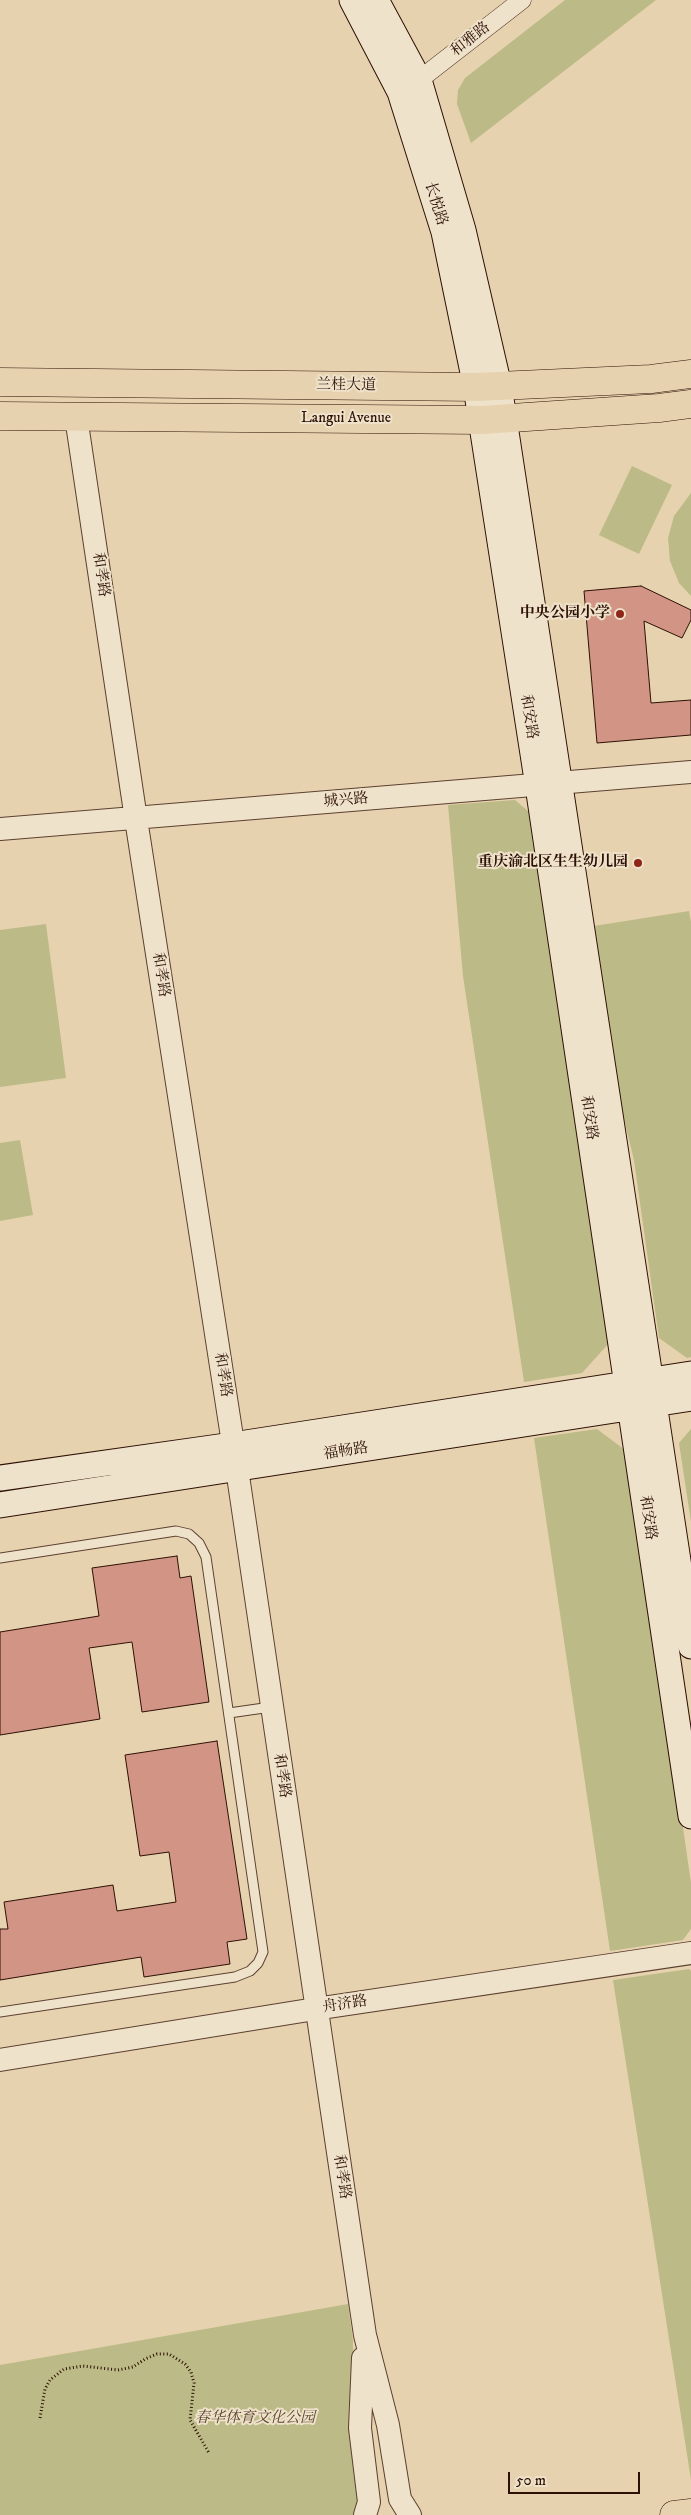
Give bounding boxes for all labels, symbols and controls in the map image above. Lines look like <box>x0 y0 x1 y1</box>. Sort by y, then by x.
street label: 和雅路 <box>448 19 494 61</box>
street label: 长悦路 <box>420 180 450 228</box>
street label: 兰桂大道 <box>316 376 376 396</box>
street label: Langui Avenue <box>301 410 391 428</box>
street label: 和孝路 <box>88 551 112 599</box>
place label: 中央公园小学 <box>520 605 610 623</box>
marker: 中央公园小学 <box>614 608 626 620</box>
street label: 和安路 <box>516 693 540 741</box>
street label: 城兴路 <box>323 790 369 812</box>
place label: 重庆渝北区生生幼儿园 <box>478 854 628 872</box>
marker: 重庆渝北区生生幼儿园 <box>632 857 644 869</box>
street label: 和孝路 <box>148 951 172 999</box>
street label: 和安路 <box>576 1094 600 1142</box>
street label: 和孝路 <box>210 1351 234 1399</box>
street label: 福畅路 <box>322 1440 370 1464</box>
street label: 和安路 <box>635 1494 659 1542</box>
street label: 和孝路 <box>269 1752 293 1800</box>
street label: 舟济路 <box>321 1993 369 2017</box>
street label: 和孝路 <box>329 2153 353 2201</box>
park label: 春华体育文化公园 <box>195 2410 315 2428</box>
scale bar <box>511 2462 644 2494</box>
text: 50 m <box>516 2471 546 2490</box>

